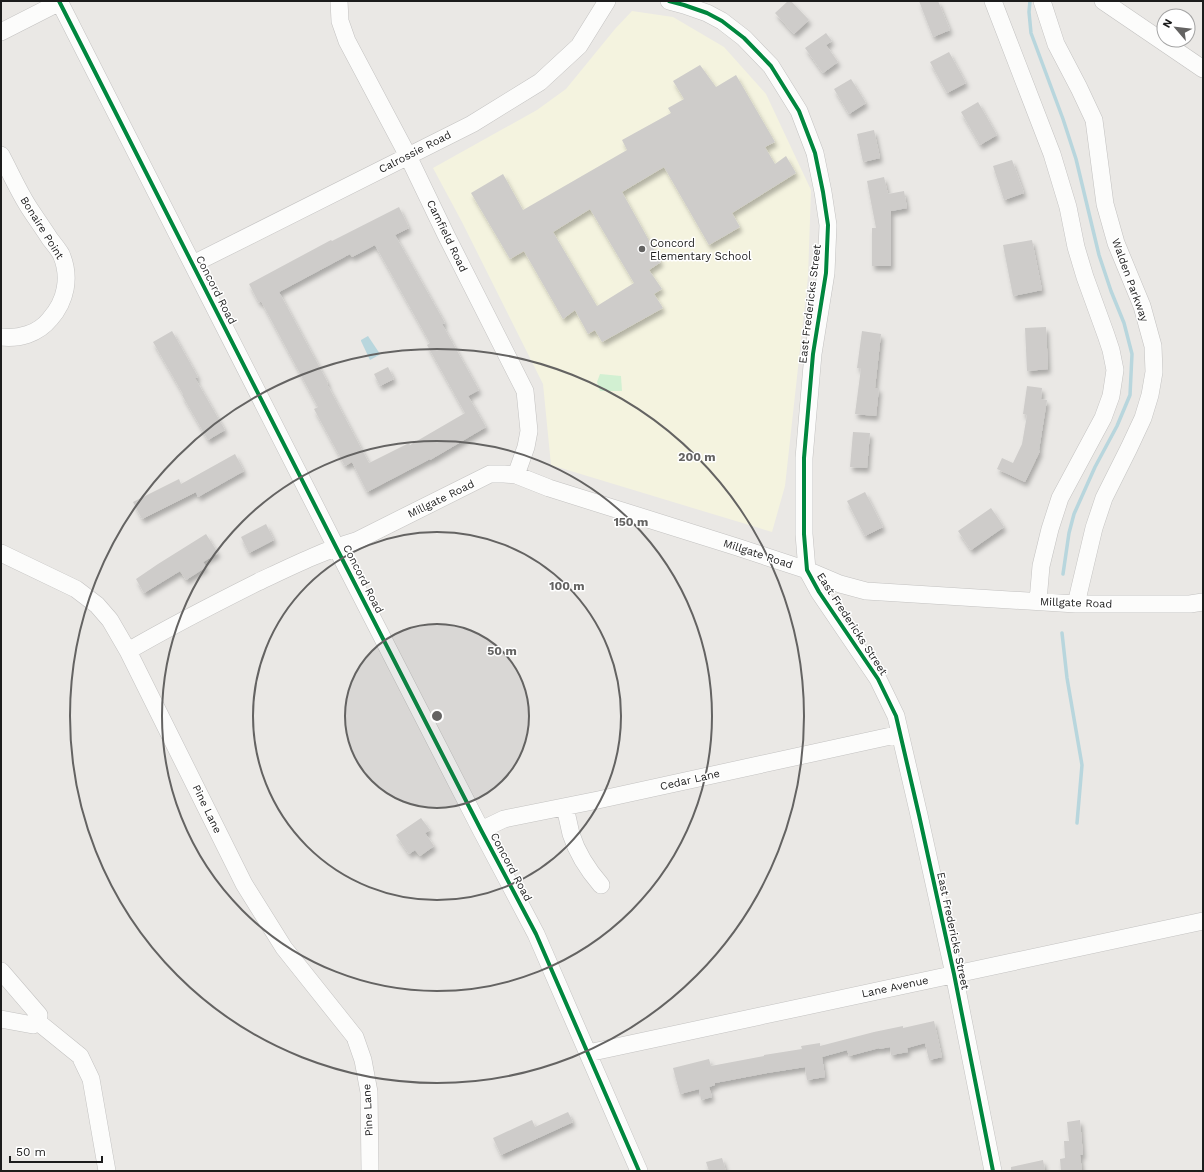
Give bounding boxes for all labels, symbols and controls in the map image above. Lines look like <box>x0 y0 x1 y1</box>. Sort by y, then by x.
north arrow <box>1156 8 1196 48</box>
text: N <box>1160 17 1175 30</box>
street label: Calrossie Road <box>377 128 453 176</box>
street label: Bonaire Point <box>18 194 67 262</box>
street label: Camfield Road <box>424 198 470 274</box>
street label: Walden Parkway <box>1109 236 1151 324</box>
place label: Concord Elementary School <box>650 237 752 263</box>
street label: East Fredericks Street <box>796 243 824 364</box>
marker: Concord Elementary School <box>637 244 647 254</box>
street label: Concord Road <box>193 253 239 327</box>
text: 200 m <box>678 450 716 464</box>
street label: Millgate Road <box>406 477 476 521</box>
text: 150 m <box>614 515 648 529</box>
street label: Millgate Road <box>722 537 794 571</box>
street label: Concord Road <box>340 542 386 616</box>
street label: East Fredericks Street <box>814 570 890 678</box>
text: 100 m <box>549 579 585 593</box>
street label: Millgate Road <box>1040 595 1112 611</box>
text: 50 m <box>487 644 517 658</box>
centre of rings <box>430 709 444 723</box>
street label: Cedar Lane <box>659 767 721 793</box>
street label: Pine Lane <box>190 783 224 835</box>
street label: Concord Road <box>488 831 534 903</box>
street label: East Fredericks Street <box>934 871 972 991</box>
street label: Lane Avenue <box>860 974 930 1000</box>
street label: Pine Lane <box>360 1083 376 1137</box>
scale bar <box>10 1138 102 1164</box>
text: 50 m <box>16 1145 46 1159</box>

